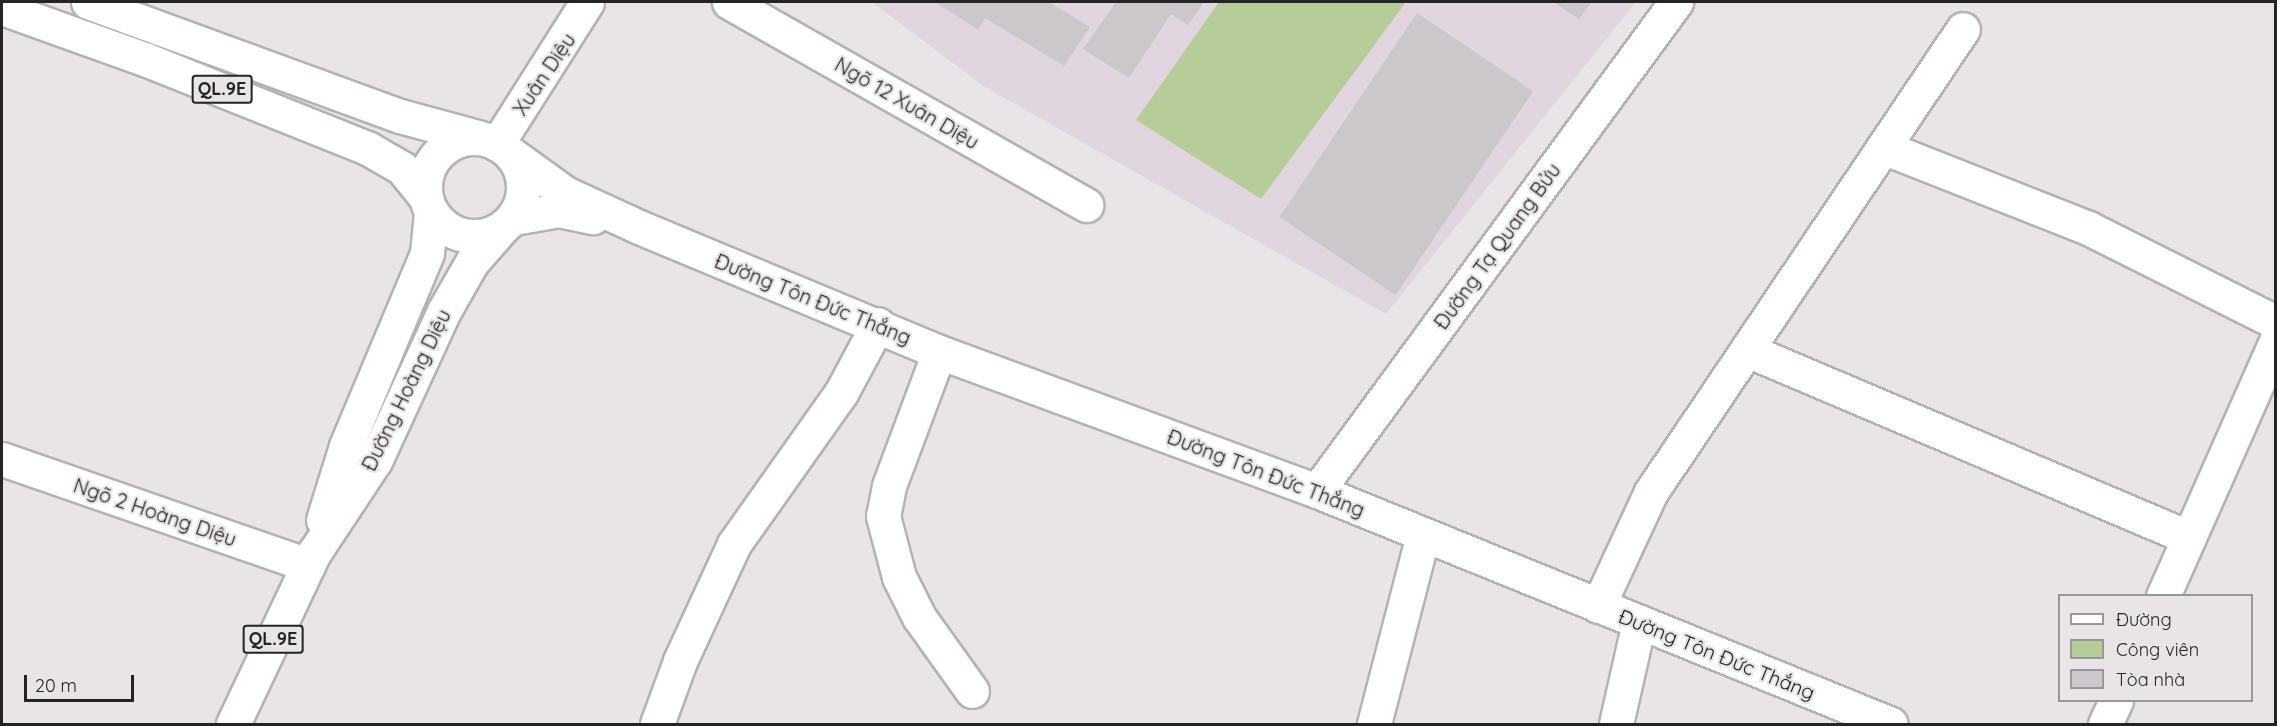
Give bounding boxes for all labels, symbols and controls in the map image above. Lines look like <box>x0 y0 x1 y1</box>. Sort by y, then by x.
street label: Xuân Diệu <box>508 28 580 120</box>
street label: Ngõ 12 Xuân Diệu <box>831 52 983 154</box>
road number: QL.9E <box>190 74 254 104</box>
street label: Đường Tạ Quang Bửu <box>1429 158 1565 334</box>
street label: Đường Tôn Đức Thắng <box>711 249 915 349</box>
street label: Đường Hoàng Diệu <box>356 305 456 475</box>
street label: Đường Tôn Đức Thắng <box>1164 424 1368 522</box>
street label: Ngõ 2 Hoàng Diệu <box>70 473 240 551</box>
legend <box>2058 594 2253 702</box>
street label: Đường Tôn Đức Thắng <box>1615 604 1819 704</box>
text: Đường <box>2116 608 2172 631</box>
road number: QL.9E <box>242 624 304 654</box>
text: Công viên <box>2116 638 2199 661</box>
scale bar <box>27 663 136 701</box>
text: Tòa nhà <box>2116 668 2185 691</box>
text: 20 m <box>35 674 77 697</box>

